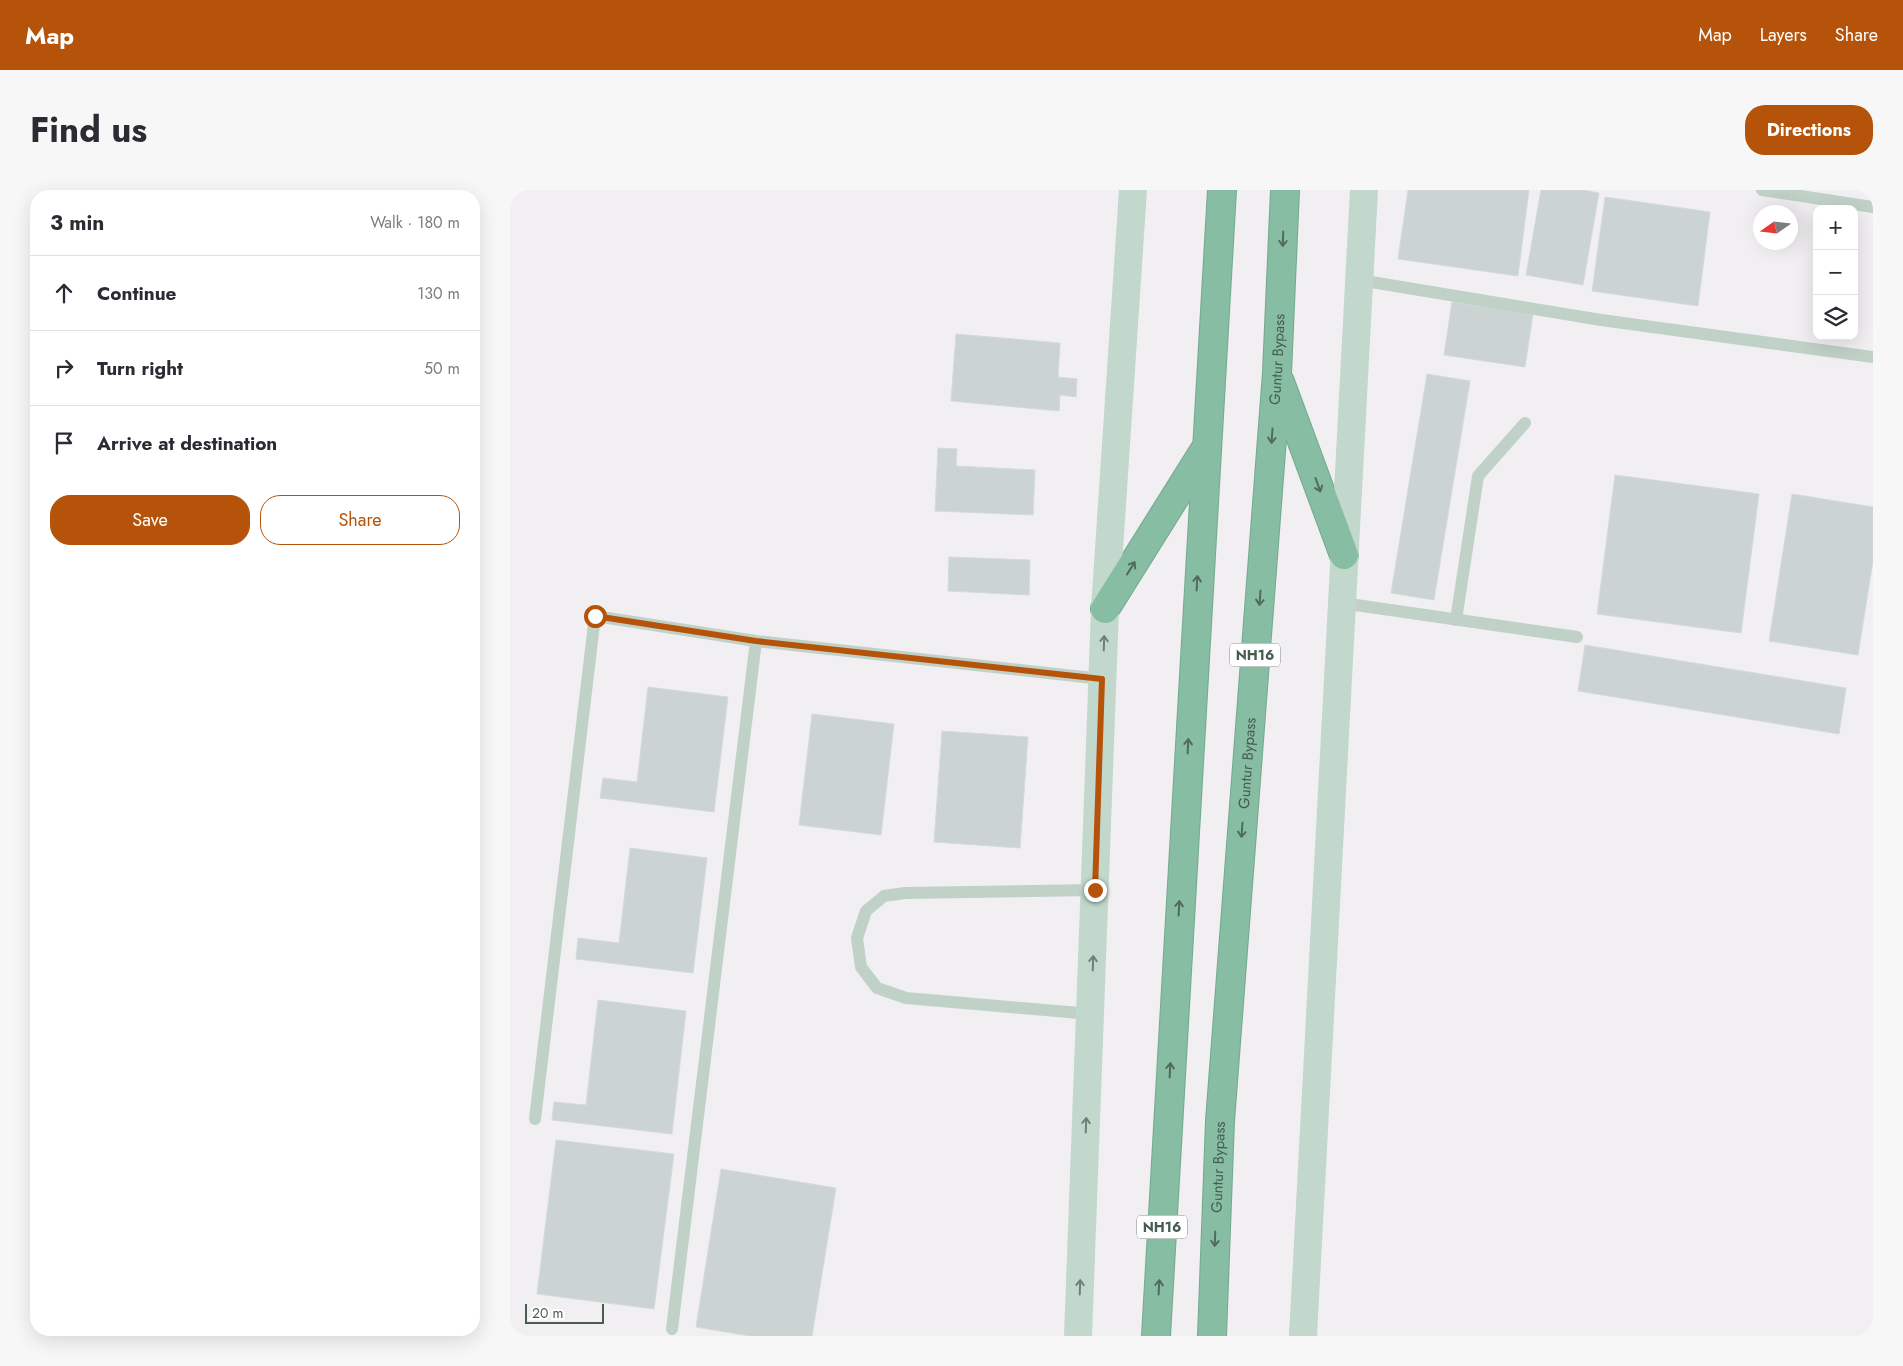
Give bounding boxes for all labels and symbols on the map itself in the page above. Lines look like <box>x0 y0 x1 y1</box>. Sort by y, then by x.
north arrow <box>1753 205 1798 250</box>
one-way arrow <box>1278 230 1287 246</box>
street label: Guntur Bypass <box>1264 313 1291 406</box>
one-way arrow <box>1267 428 1277 444</box>
one-way arrow <box>1314 477 1323 492</box>
one-way arrow <box>1126 561 1136 575</box>
one-way arrow <box>1193 576 1202 592</box>
one-way arrow <box>1255 590 1264 606</box>
route start <box>584 605 607 628</box>
one-way arrow <box>1099 635 1109 651</box>
road number: NH16 <box>1230 644 1280 666</box>
street label: Guntur Bypass <box>1233 717 1262 810</box>
one-way arrow <box>1184 738 1193 754</box>
one-way arrow <box>1238 822 1247 838</box>
route end <box>1084 879 1107 902</box>
one-way arrow <box>1174 900 1183 916</box>
one-way arrow <box>1088 955 1097 971</box>
one-way arrow <box>1165 1062 1174 1078</box>
one-way arrow <box>1082 1117 1091 1133</box>
street label: Guntur Bypass <box>1206 1121 1231 1213</box>
road number: NH16 <box>1137 1216 1187 1238</box>
one-way arrow <box>1211 1231 1220 1247</box>
one-way arrow <box>1075 1280 1085 1296</box>
one-way arrow <box>1154 1280 1163 1296</box>
scale bar <box>525 1301 604 1324</box>

